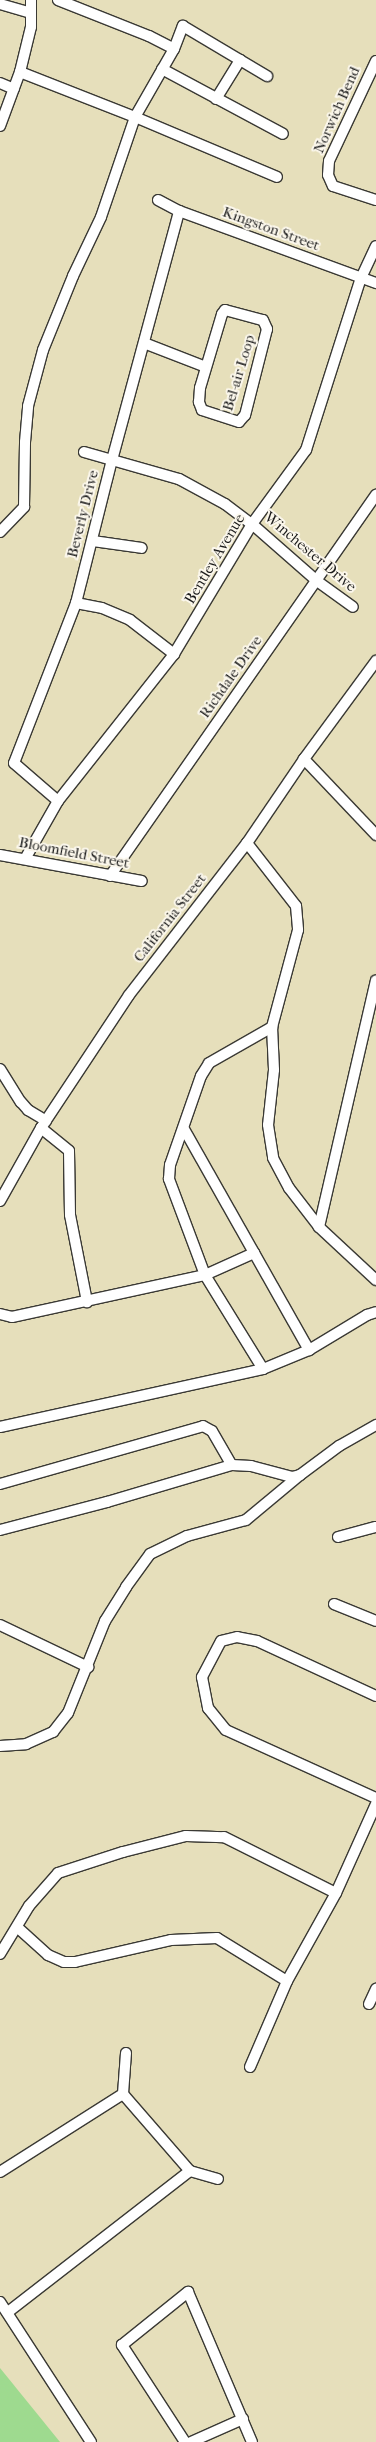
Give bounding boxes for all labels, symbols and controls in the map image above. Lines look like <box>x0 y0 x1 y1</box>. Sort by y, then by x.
street label: Norwich Bend <box>310 64 364 156</box>
street label: Kingston Street <box>220 203 322 255</box>
street label: Bel-air Loop <box>219 333 259 413</box>
street label: Beverly Drive <box>63 468 103 560</box>
street label: Winchester Drive <box>260 508 360 596</box>
street label: Bentley Avenue <box>181 511 249 607</box>
street label: Richdale Drive <box>196 632 266 722</box>
street label: Bloomfield Street <box>17 833 131 873</box>
street label: California Street <box>130 870 210 966</box>

